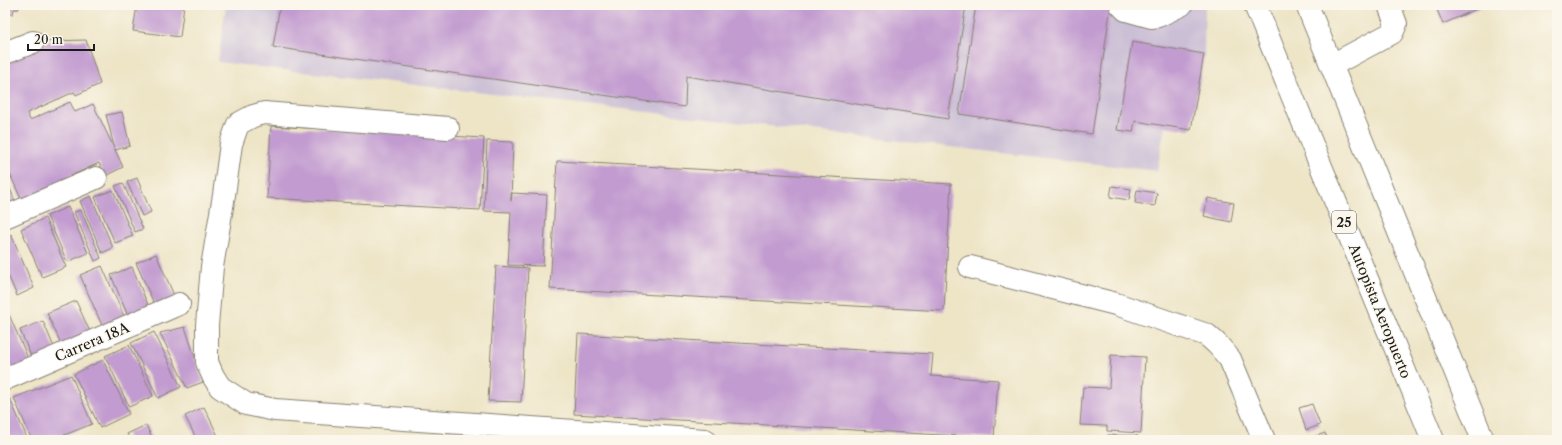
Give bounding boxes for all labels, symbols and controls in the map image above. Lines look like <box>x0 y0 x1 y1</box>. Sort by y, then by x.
scale bar <box>28 26 94 52</box>
text: 20 m <box>34 32 63 47</box>
road number: 25 <box>1332 211 1356 233</box>
street label: Autopista Aeropuerto <box>1344 240 1415 381</box>
street label: Carrera 18A <box>52 318 132 366</box>

